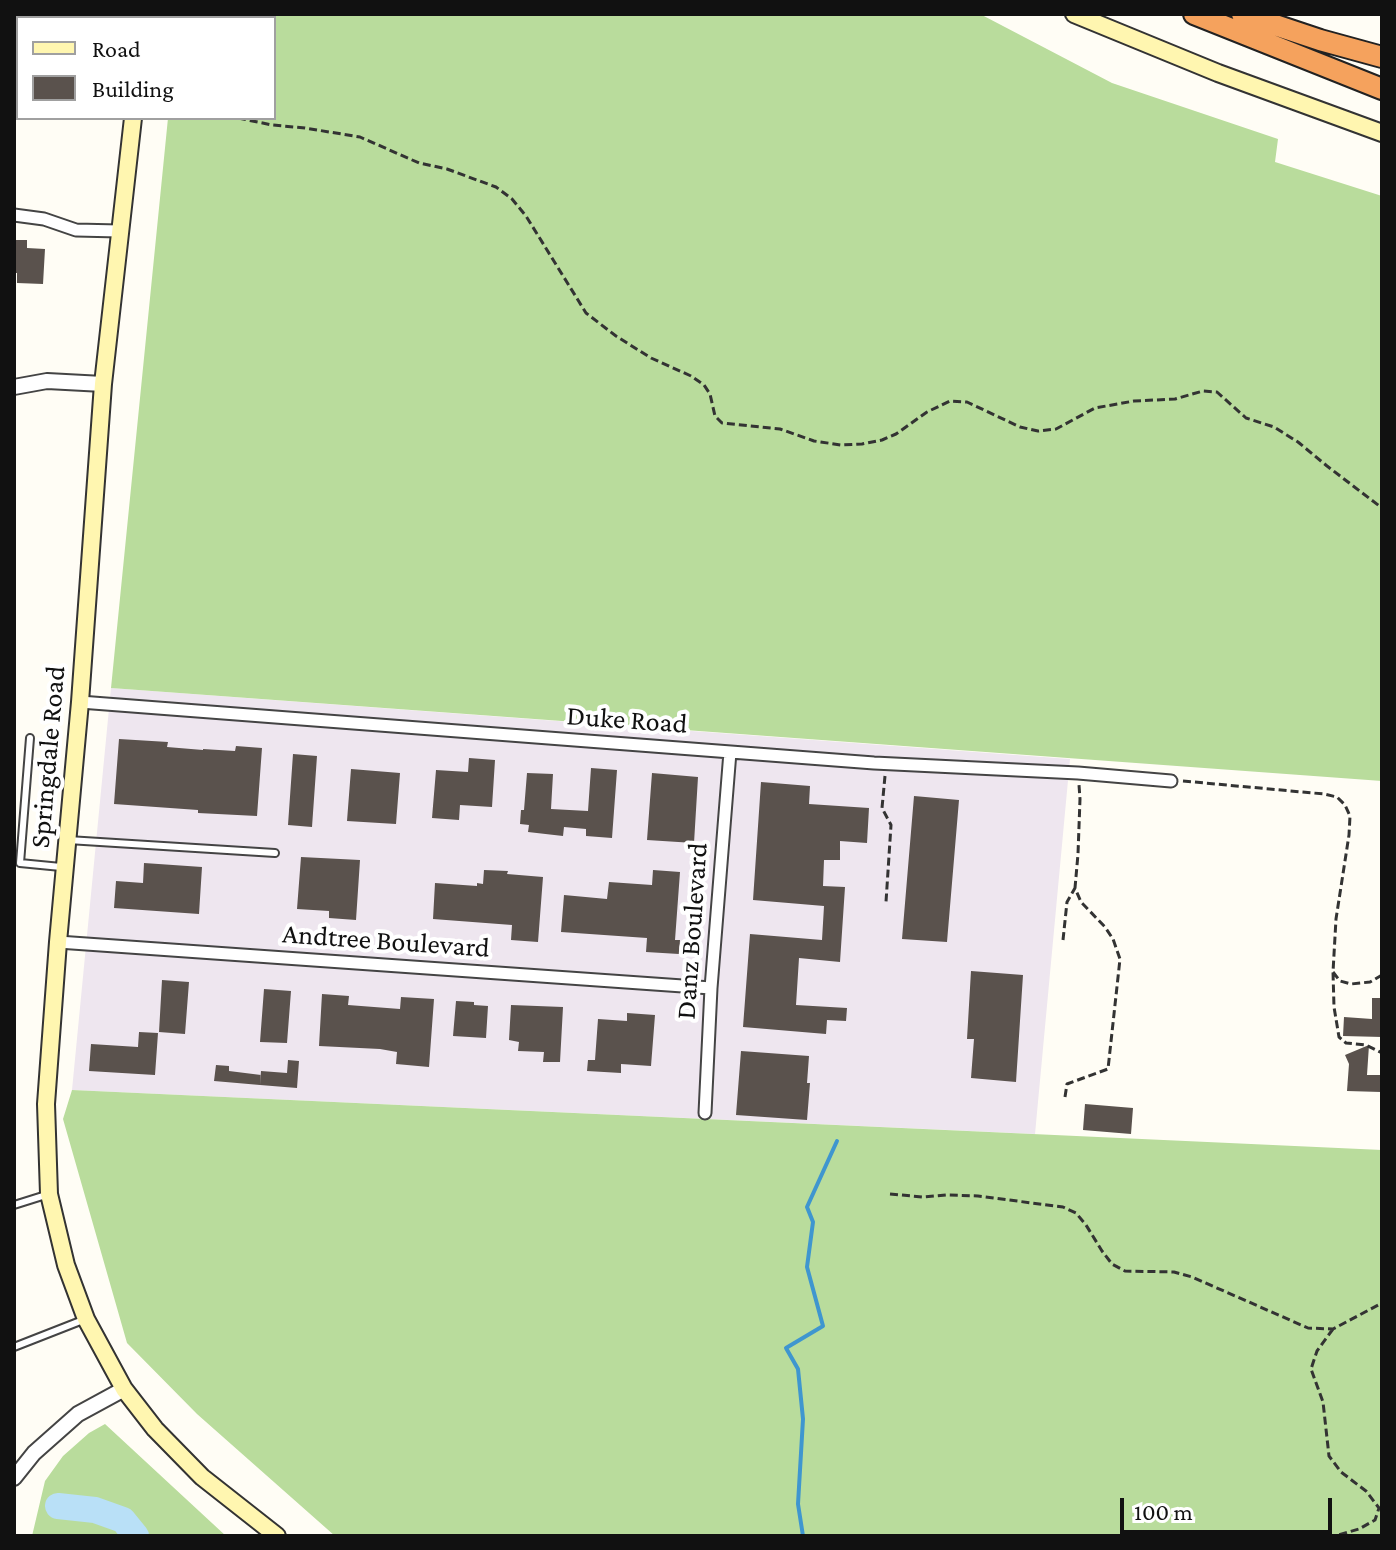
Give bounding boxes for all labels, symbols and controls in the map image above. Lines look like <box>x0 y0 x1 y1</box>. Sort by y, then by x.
legend <box>16 16 276 120</box>
text: Road <box>92 35 141 62</box>
text: Building <box>92 75 174 102</box>
street label: Springdale Road <box>23 664 73 850</box>
street label: Duke Road <box>565 699 689 741</box>
street label: Danz Boulevard <box>669 841 715 1021</box>
street label: Andtree Boulevard <box>281 917 491 965</box>
scale bar <box>1124 1482 1336 1532</box>
text: 100 m <box>1134 1498 1193 1525</box>

